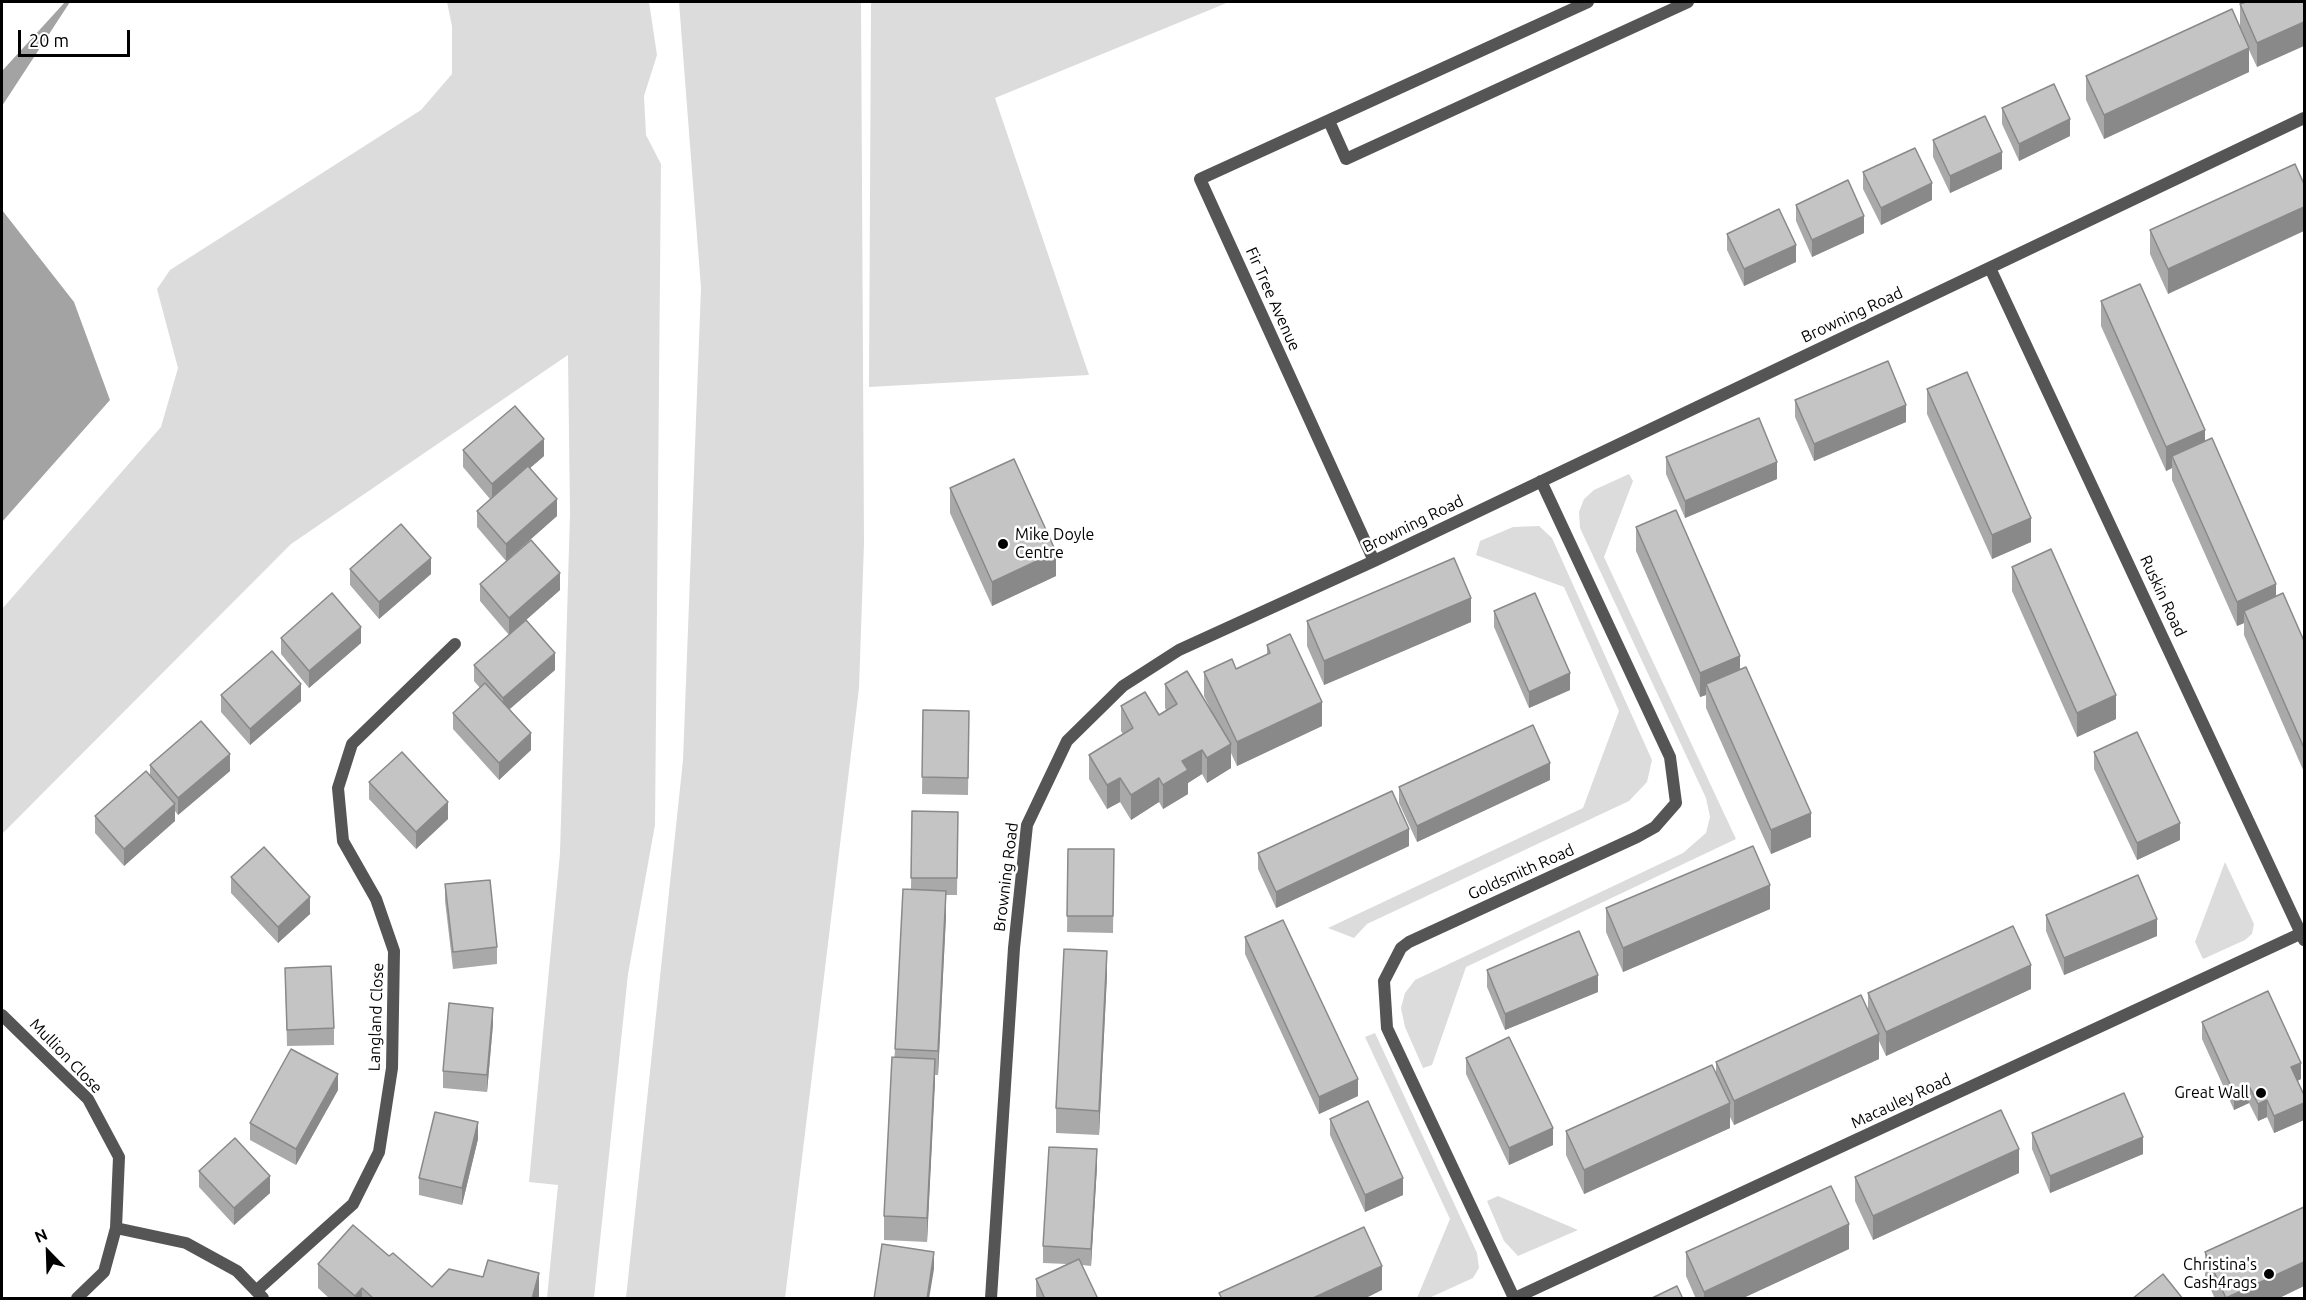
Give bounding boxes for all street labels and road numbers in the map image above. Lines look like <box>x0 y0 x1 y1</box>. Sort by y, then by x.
street label: Fir Tree Avenue <box>1242 244 1304 354</box>
street label: Browning Road <box>1798 283 1906 347</box>
street label: Browning Road <box>1359 491 1467 557</box>
street label: Ruskin Road <box>2136 552 2190 640</box>
street label: Browning Road <box>990 821 1022 933</box>
street label: Goldsmith Road <box>1465 840 1577 904</box>
street label: Langland Close <box>365 962 387 1072</box>
street label: Mullion Close <box>26 1015 106 1097</box>
street label: Macauley Road <box>1848 1069 1954 1133</box>

